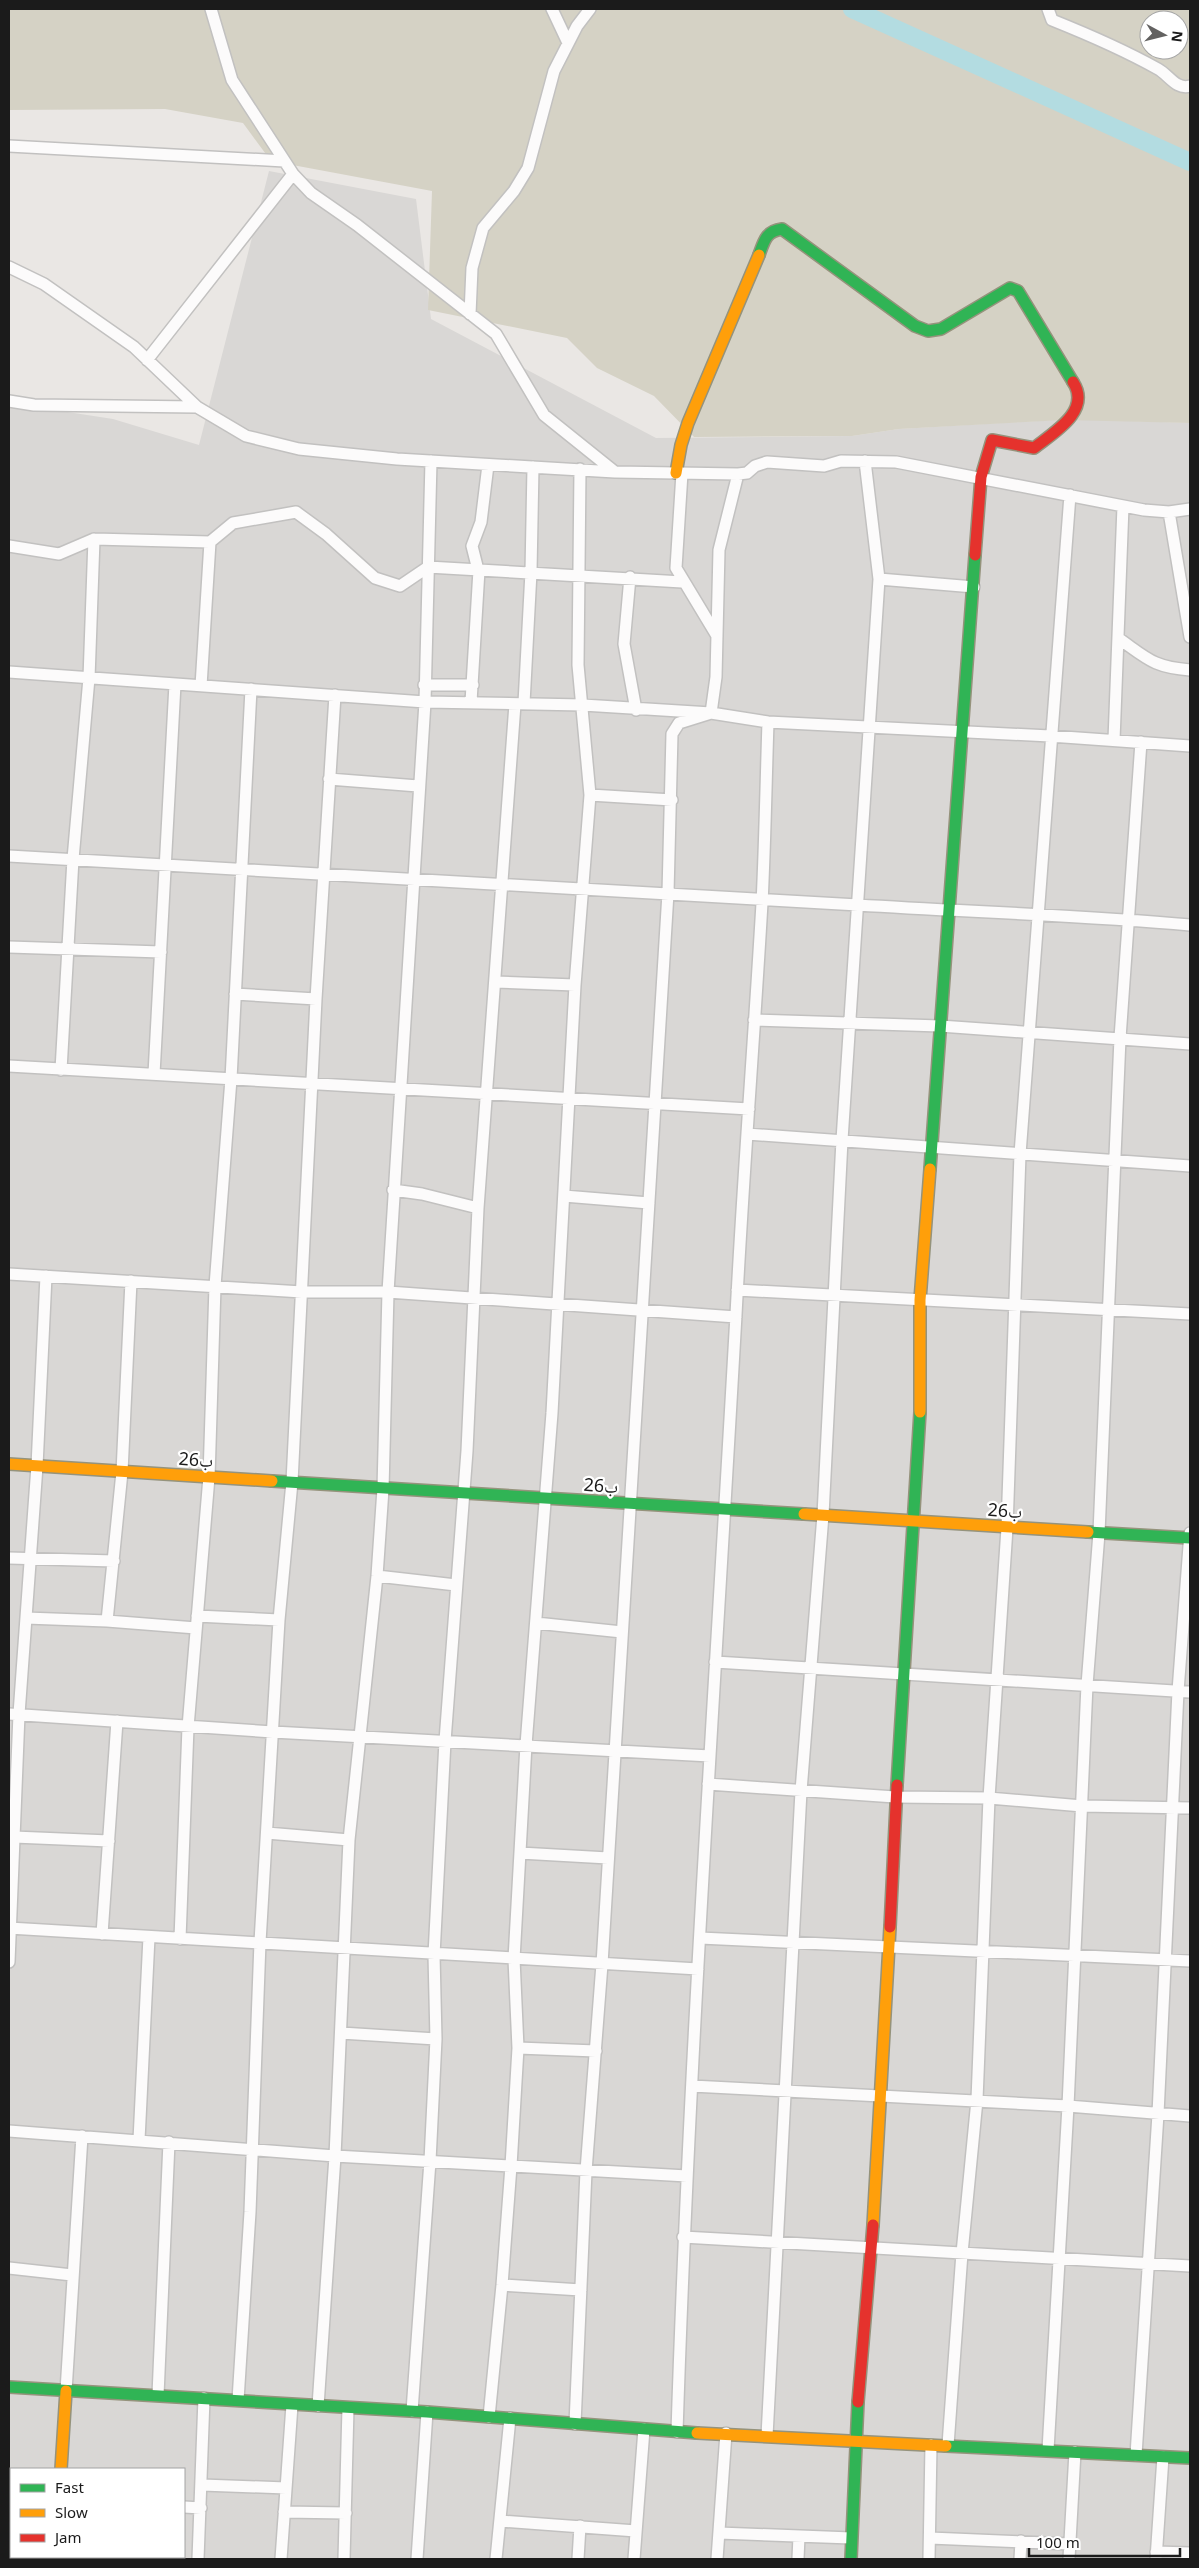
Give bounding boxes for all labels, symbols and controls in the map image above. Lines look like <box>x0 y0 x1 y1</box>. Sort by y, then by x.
north arrow <box>1139 10 1189 60</box>
text: N <box>1167 30 1188 43</box>
street label: 26ب <box>178 1446 214 1472</box>
street label: 26ب <box>583 1472 619 1498</box>
street label: 26ب <box>987 1497 1023 1523</box>
legend <box>10 2468 185 2558</box>
text: Fast <box>55 2477 84 2497</box>
text: Slow <box>55 2502 88 2522</box>
scale bar <box>1029 2526 1180 2558</box>
text: Jam <box>53 2527 82 2547</box>
text: 100 m <box>1036 2532 1080 2552</box>

